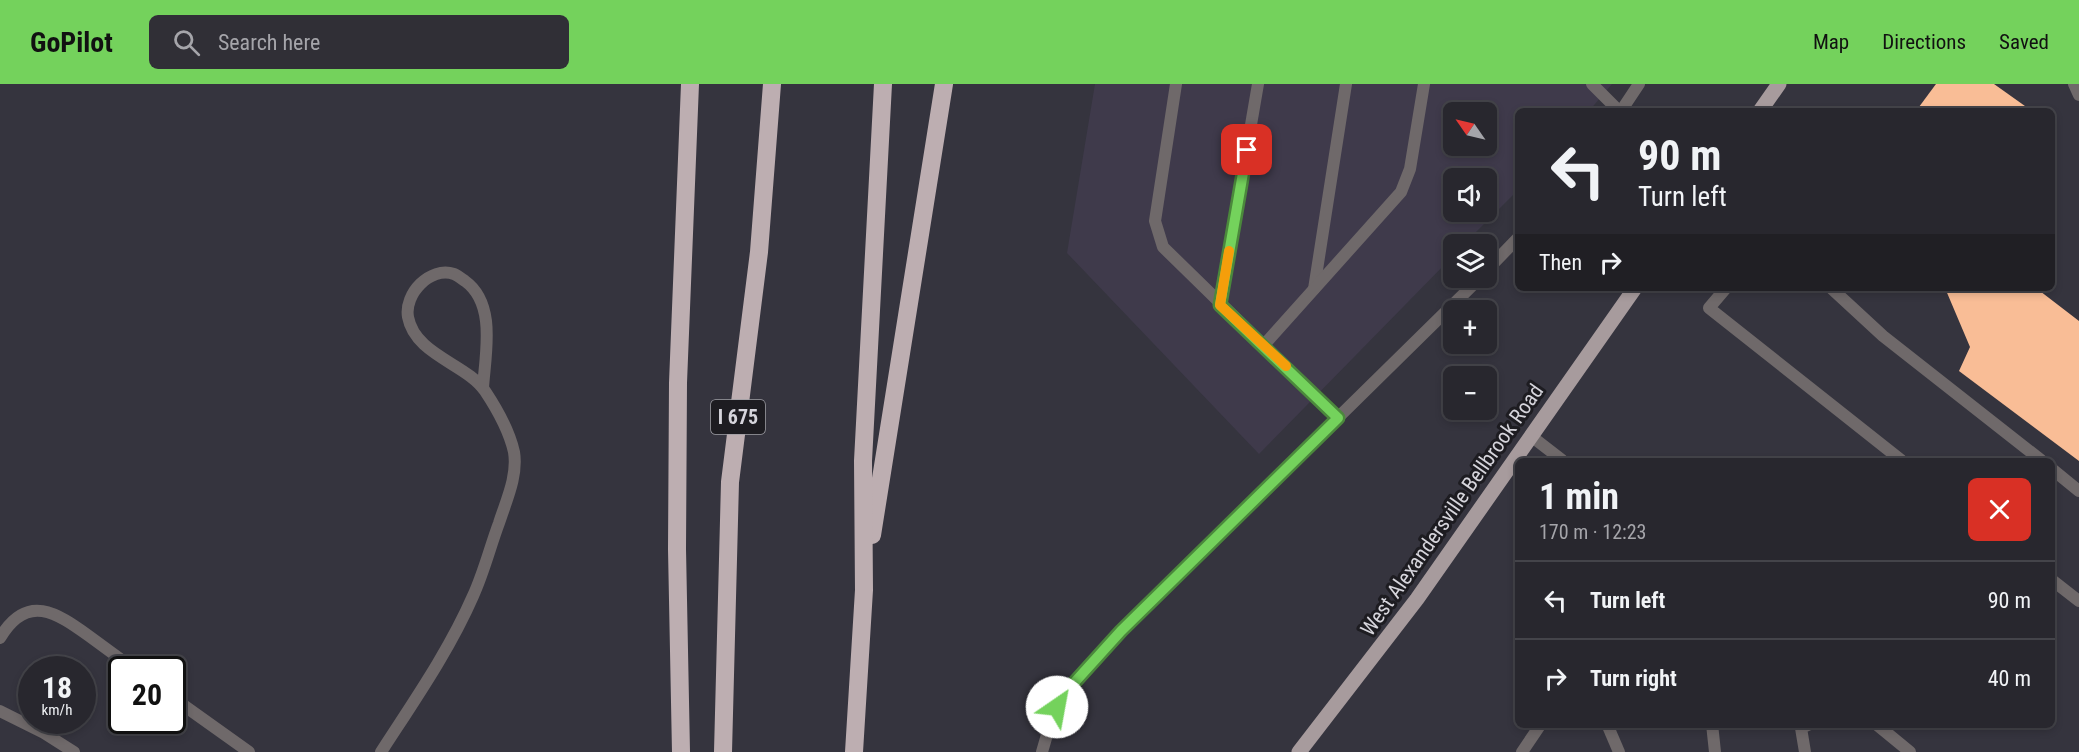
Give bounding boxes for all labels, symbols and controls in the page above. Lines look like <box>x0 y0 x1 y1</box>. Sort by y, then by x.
search box <box>149 15 569 69</box>
text: GoPilot <box>30 26 113 59</box>
icon: search <box>170 26 203 59</box>
text: Search here <box>218 30 320 55</box>
text: Map <box>1813 30 1849 54</box>
text: Directions <box>1882 30 1966 54</box>
text: Saved <box>1999 30 2049 54</box>
north arrow <box>1443 102 1497 156</box>
map controls <box>1443 102 1497 420</box>
pin <box>1221 124 1272 175</box>
text: 90 m <box>1638 131 1721 180</box>
icon: left <box>1539 132 1617 210</box>
icon: arrive <box>1230 133 1263 166</box>
button: sound <box>1443 168 1497 222</box>
text: Turn left <box>1638 181 1727 213</box>
button: layers <box>1443 234 1497 288</box>
icon: right <box>1594 246 1627 279</box>
text: Then <box>1539 250 1582 275</box>
button: + <box>1443 300 1497 354</box>
button: − <box>1443 366 1497 420</box>
street label: West Alexandersville Bellbrook Road <box>1356 380 1548 640</box>
road number: I 675 <box>711 400 765 434</box>
text: 1 min <box>1539 476 1619 518</box>
button: close <box>1968 478 2031 541</box>
text: 170 m · 12:23 <box>1539 520 1646 544</box>
icon: left <box>1539 584 1572 617</box>
text: Turn left <box>1590 588 1665 613</box>
text: 90 m <box>1988 588 2031 613</box>
speed limit sign: 20 <box>108 656 186 734</box>
icon: right <box>1539 662 1572 695</box>
text: Turn right <box>1590 666 1677 691</box>
text: 40 m <box>1988 666 2031 691</box>
text: 18 <box>42 670 72 705</box>
position arrow <box>1025 675 1089 739</box>
text: km/h <box>42 701 72 719</box>

